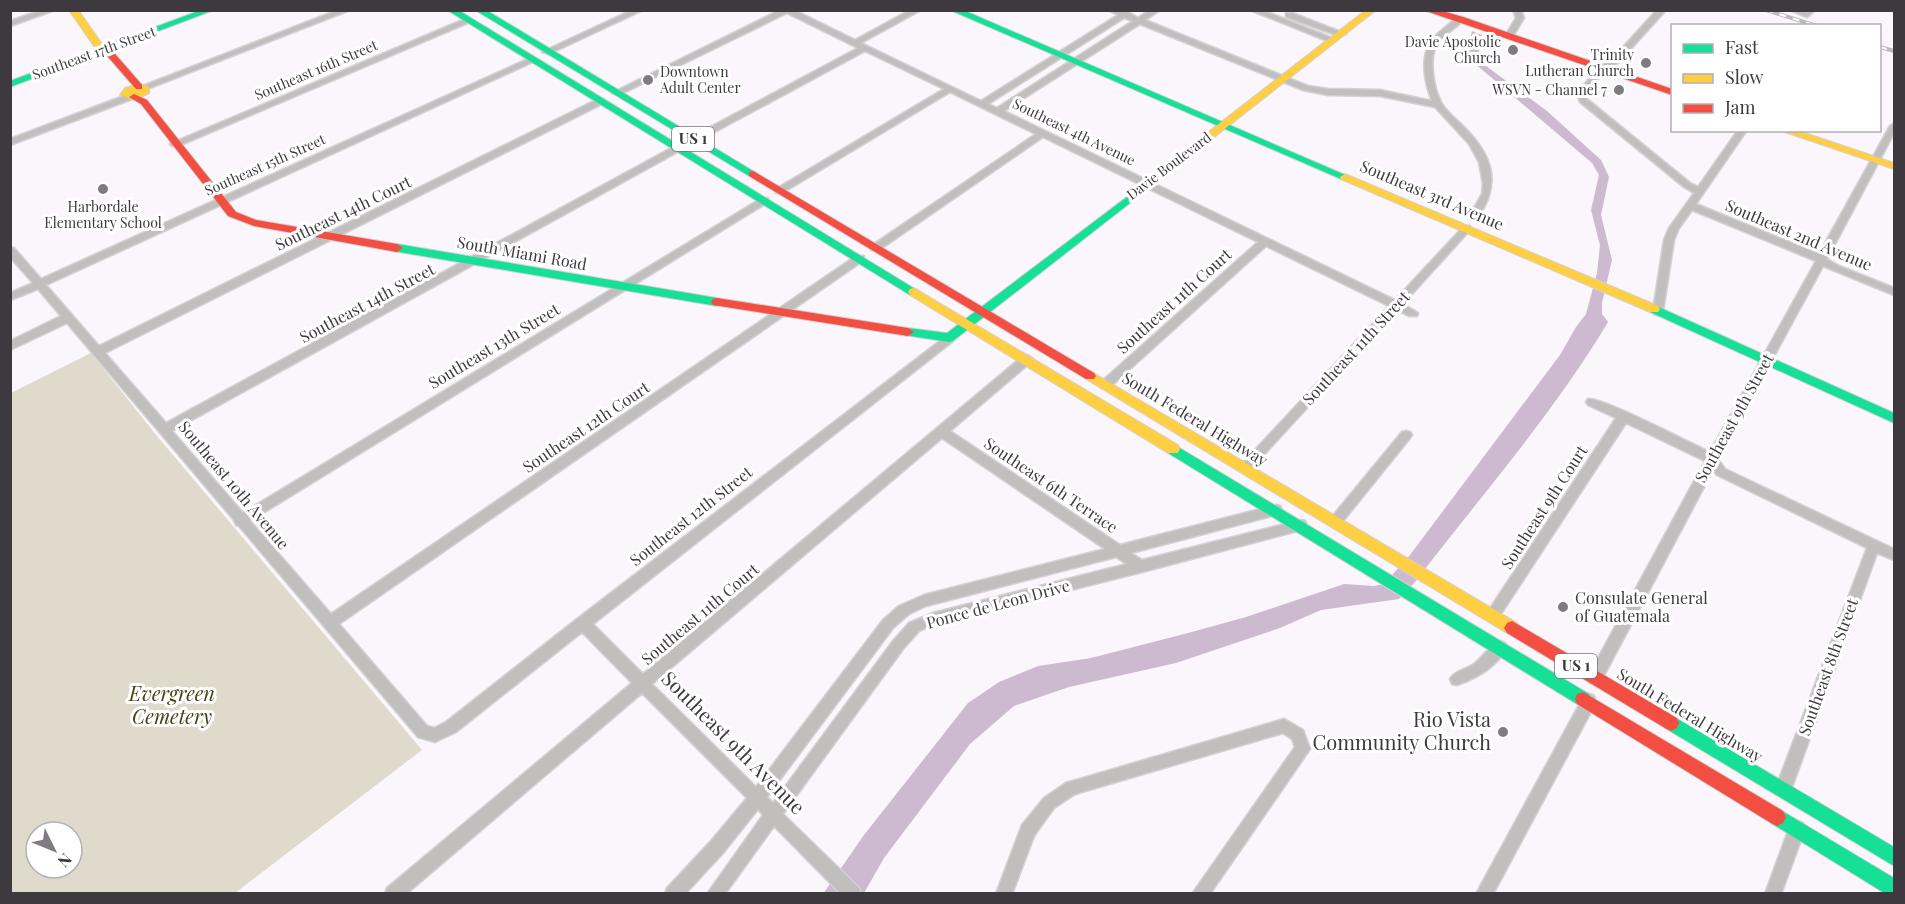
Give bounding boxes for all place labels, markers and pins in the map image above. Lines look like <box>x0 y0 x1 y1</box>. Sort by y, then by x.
place label: Davie Apostolic Church <box>1405 32 1502 67</box>
marker: Davie Apostolic Church <box>1506 43 1520 57</box>
place label: Trinity Lutheran Church <box>1525 45 1635 80</box>
marker: Trinity Lutheran Church <box>1639 56 1653 70</box>
place label: Downtown Adult Center <box>659 62 741 97</box>
marker: Downtown Adult Center <box>641 73 655 87</box>
place label: WSVN - Channel 7 <box>1491 80 1607 99</box>
marker: WSVN - Channel 7 <box>1612 83 1626 97</box>
marker: Harbordale Elementary School <box>96 182 110 196</box>
place label: Harbordale Elementary School <box>44 197 162 232</box>
place label: Consulate General of Guatemala <box>1575 587 1708 626</box>
marker: Consulate General of Guatemala <box>1556 600 1570 614</box>
place label: Rio Vista Community Church <box>1313 705 1491 755</box>
marker: Rio Vista Community Church <box>1496 725 1510 739</box>

